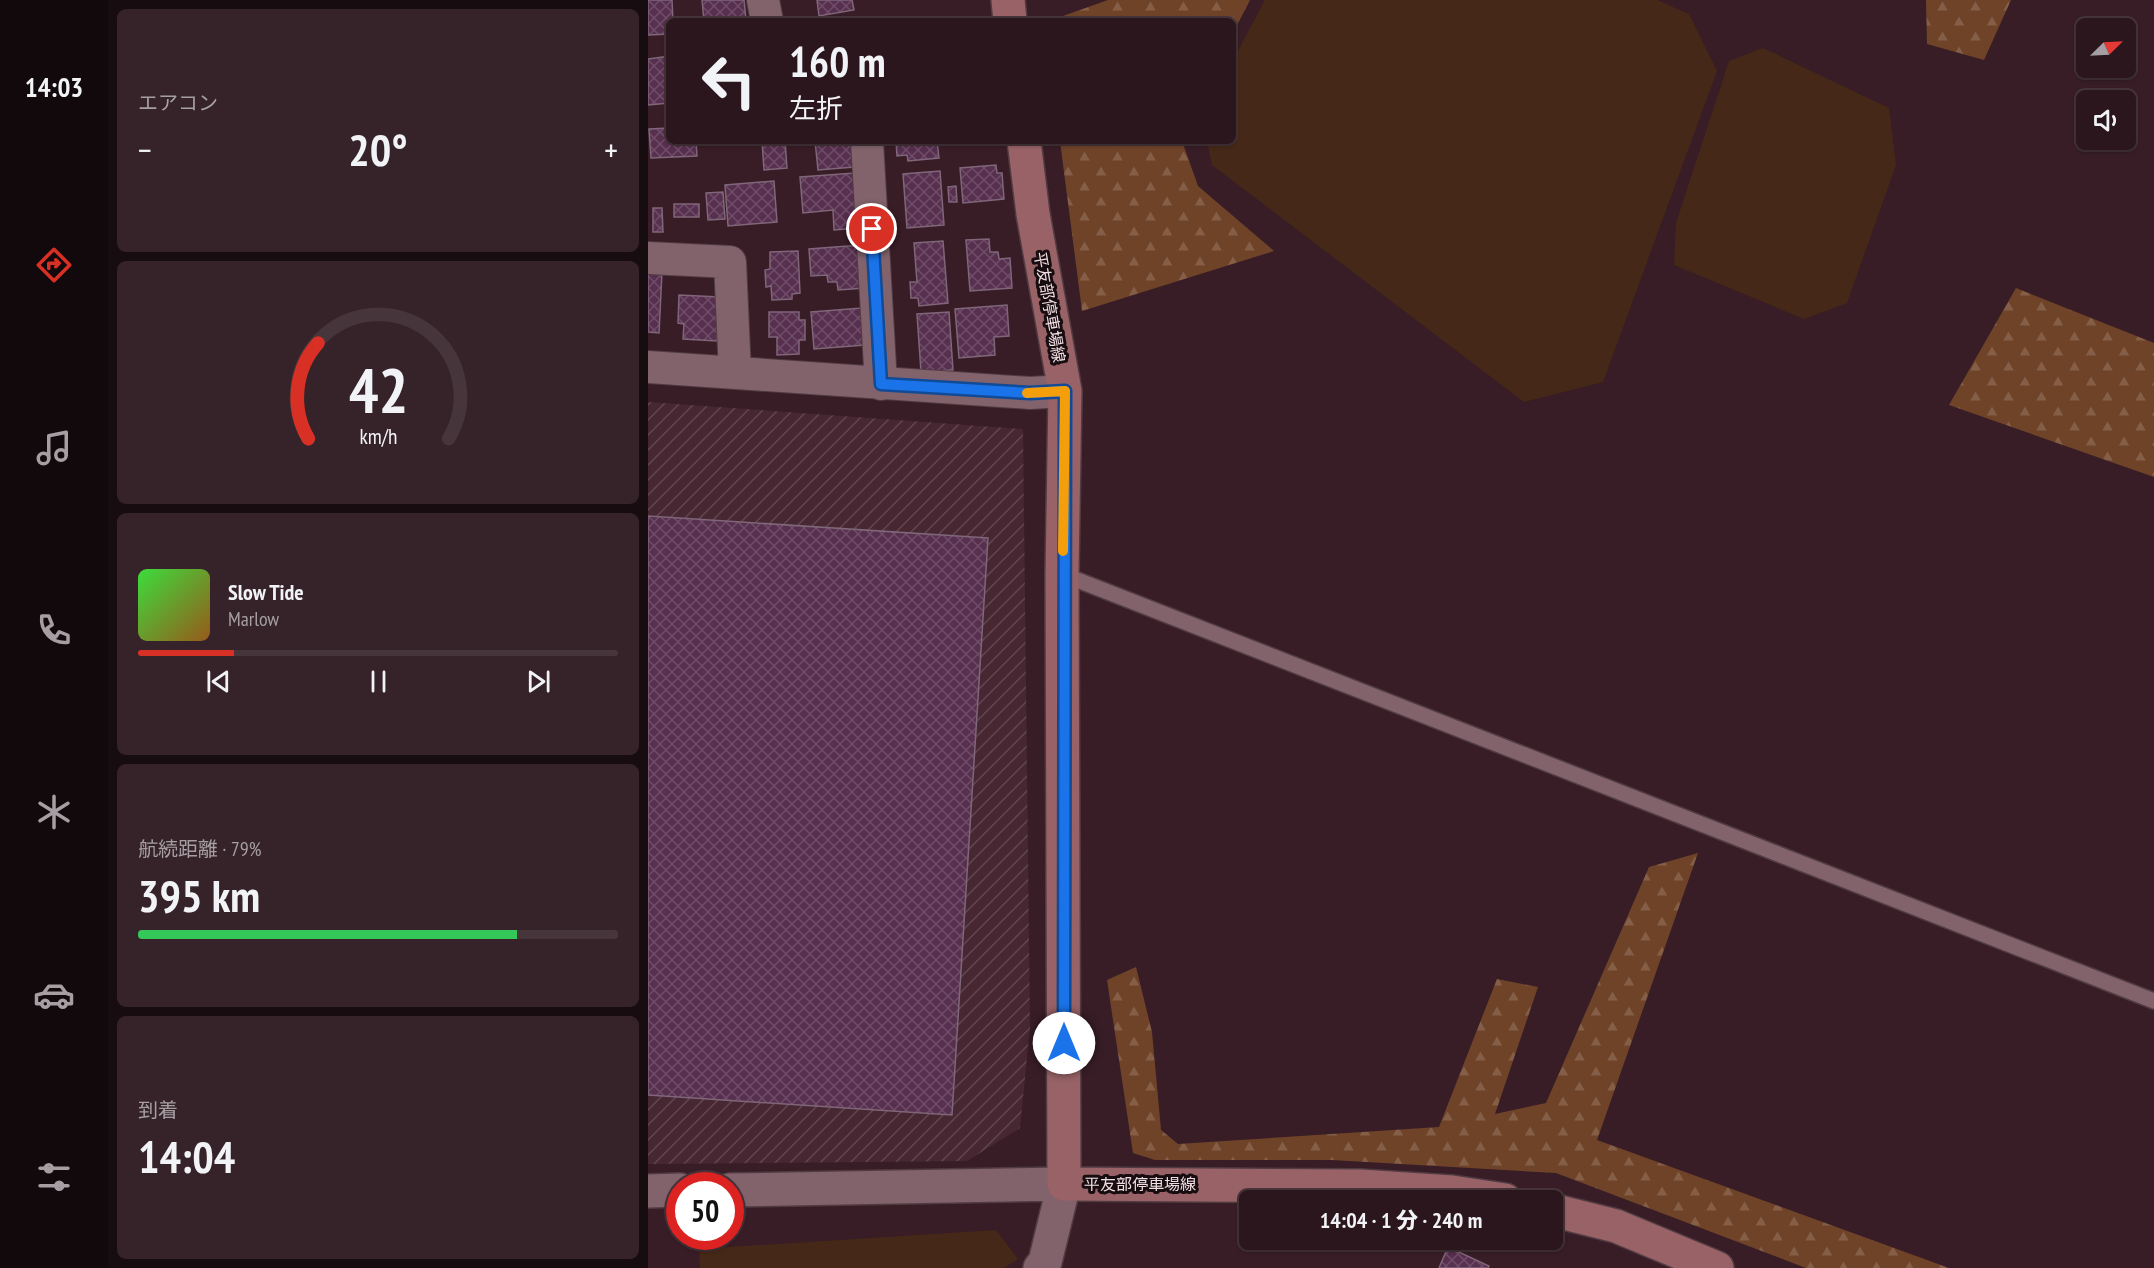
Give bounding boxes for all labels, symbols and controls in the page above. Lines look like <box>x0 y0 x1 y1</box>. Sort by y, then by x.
north arrow <box>2076 18 2136 78</box>
map controls <box>2076 18 2136 150</box>
text: 160 m <box>789 34 886 89</box>
icon: left <box>690 42 768 120</box>
text: 14:03 <box>25 70 83 104</box>
text: エアコン <box>138 90 218 116</box>
button: sound <box>2076 90 2136 150</box>
text: 左折 <box>789 91 843 125</box>
text: 20° <box>348 120 408 178</box>
text: − <box>138 128 152 171</box>
text: + <box>604 128 618 171</box>
pin <box>846 203 897 254</box>
icon: arrive <box>855 212 888 245</box>
icon: directions <box>33 244 75 286</box>
street label: 平友部停車場線 <box>1030 250 1070 364</box>
text: 42 <box>348 349 408 430</box>
text: km/h <box>359 423 397 451</box>
icon: music <box>33 427 75 469</box>
text: Slow Tide <box>228 578 304 606</box>
text: Marlow <box>228 606 279 632</box>
icon: phone <box>33 609 75 651</box>
icon: previous <box>202 665 235 698</box>
icon: pause <box>362 665 395 698</box>
icon: next <box>522 665 555 698</box>
icon: climate <box>33 791 75 833</box>
text: 航続距離 · 79% <box>138 836 261 862</box>
text: 395 km <box>138 866 260 924</box>
icon: car <box>33 974 75 1016</box>
position arrow <box>1032 1011 1096 1075</box>
text: 到着 <box>138 1097 178 1123</box>
text: 14:04 <box>138 1127 235 1185</box>
icon: filters <box>33 1156 75 1198</box>
speed limit sign: 50 <box>666 1172 744 1250</box>
street label: 平友部停車場線 <box>1084 1174 1196 1194</box>
text: 14:04 · 1 分 · 240 m <box>1320 1206 1482 1234</box>

